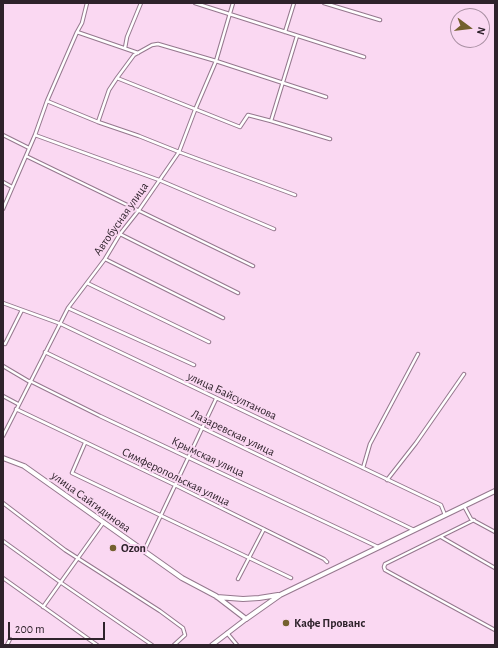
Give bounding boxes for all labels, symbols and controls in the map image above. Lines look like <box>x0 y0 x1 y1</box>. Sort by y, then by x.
north arrow <box>450 8 490 48</box>
text: N <box>475 26 487 36</box>
street label: Автобусная улица <box>90 180 152 258</box>
street label: улица Байсултанова <box>185 369 279 423</box>
street label: Лазаревская улица <box>189 407 277 459</box>
street label: Крымская улица <box>169 434 247 480</box>
street label: Симферопольская улица <box>119 445 233 509</box>
street label: улица Сайгидинова <box>48 468 134 536</box>
place label: Ozon <box>121 541 146 555</box>
marker: Ozon <box>108 543 118 553</box>
scale bar <box>10 614 107 640</box>
place label: Кафе Прованс <box>294 616 365 630</box>
marker: Кафе Прованс <box>281 618 291 628</box>
text: 200 m <box>15 623 45 635</box>

